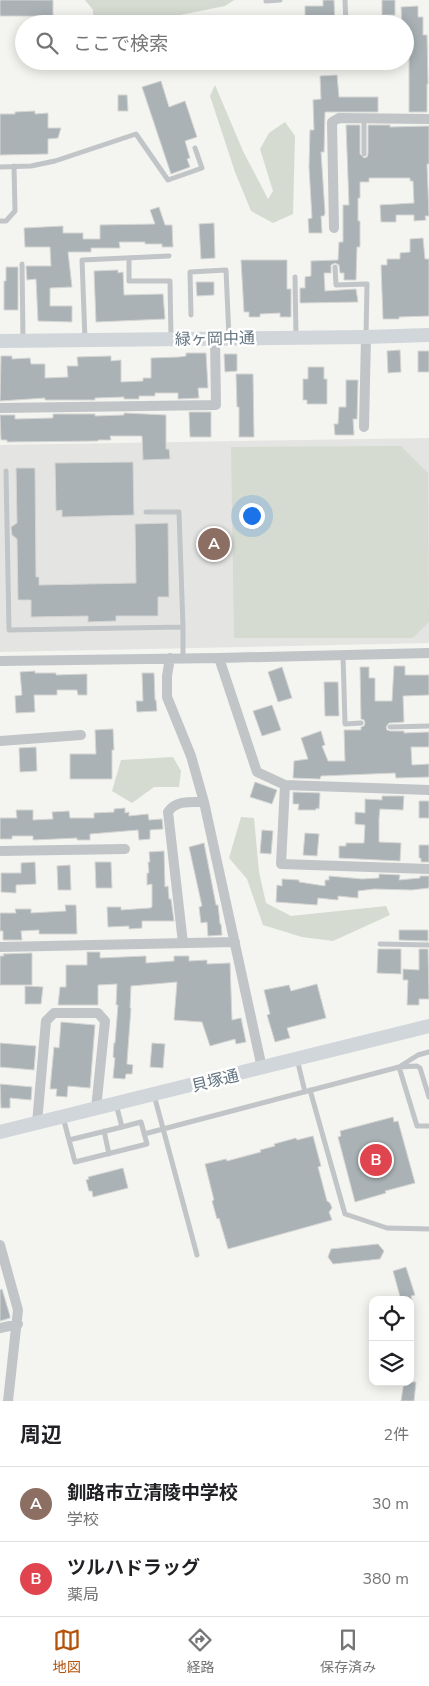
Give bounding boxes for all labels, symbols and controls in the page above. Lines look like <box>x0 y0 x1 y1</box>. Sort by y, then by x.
search box <box>15 15 414 70</box>
icon: search <box>33 29 61 57</box>
text: ここで検索 <box>73 31 168 57</box>
street label: 緑ヶ岡中通 <box>175 327 255 351</box>
your location <box>239 503 265 529</box>
pin: A <box>198 525 230 563</box>
street label: 貝塚通 <box>189 1064 241 1097</box>
pin: B <box>360 1141 392 1179</box>
map controls <box>369 1296 414 1386</box>
button: locate <box>369 1296 414 1341</box>
button: layers <box>369 1341 414 1386</box>
text: 周辺 <box>20 1421 62 1449</box>
text: 2件 <box>383 1424 409 1446</box>
text: 釧路市立清陵中学校 <box>67 1480 238 1506</box>
text: A <box>30 1493 42 1515</box>
text: 30 m <box>372 1493 409 1515</box>
text: 学校 <box>67 1509 99 1531</box>
text: ツルハドラッグ <box>67 1555 200 1581</box>
text: B <box>30 1568 42 1590</box>
text: 380 m <box>362 1568 409 1590</box>
text: 薬局 <box>67 1584 99 1606</box>
tab: 地図 <box>53 1626 81 1677</box>
tab: 経路 <box>186 1626 214 1677</box>
tab: 保存済み <box>320 1626 376 1677</box>

